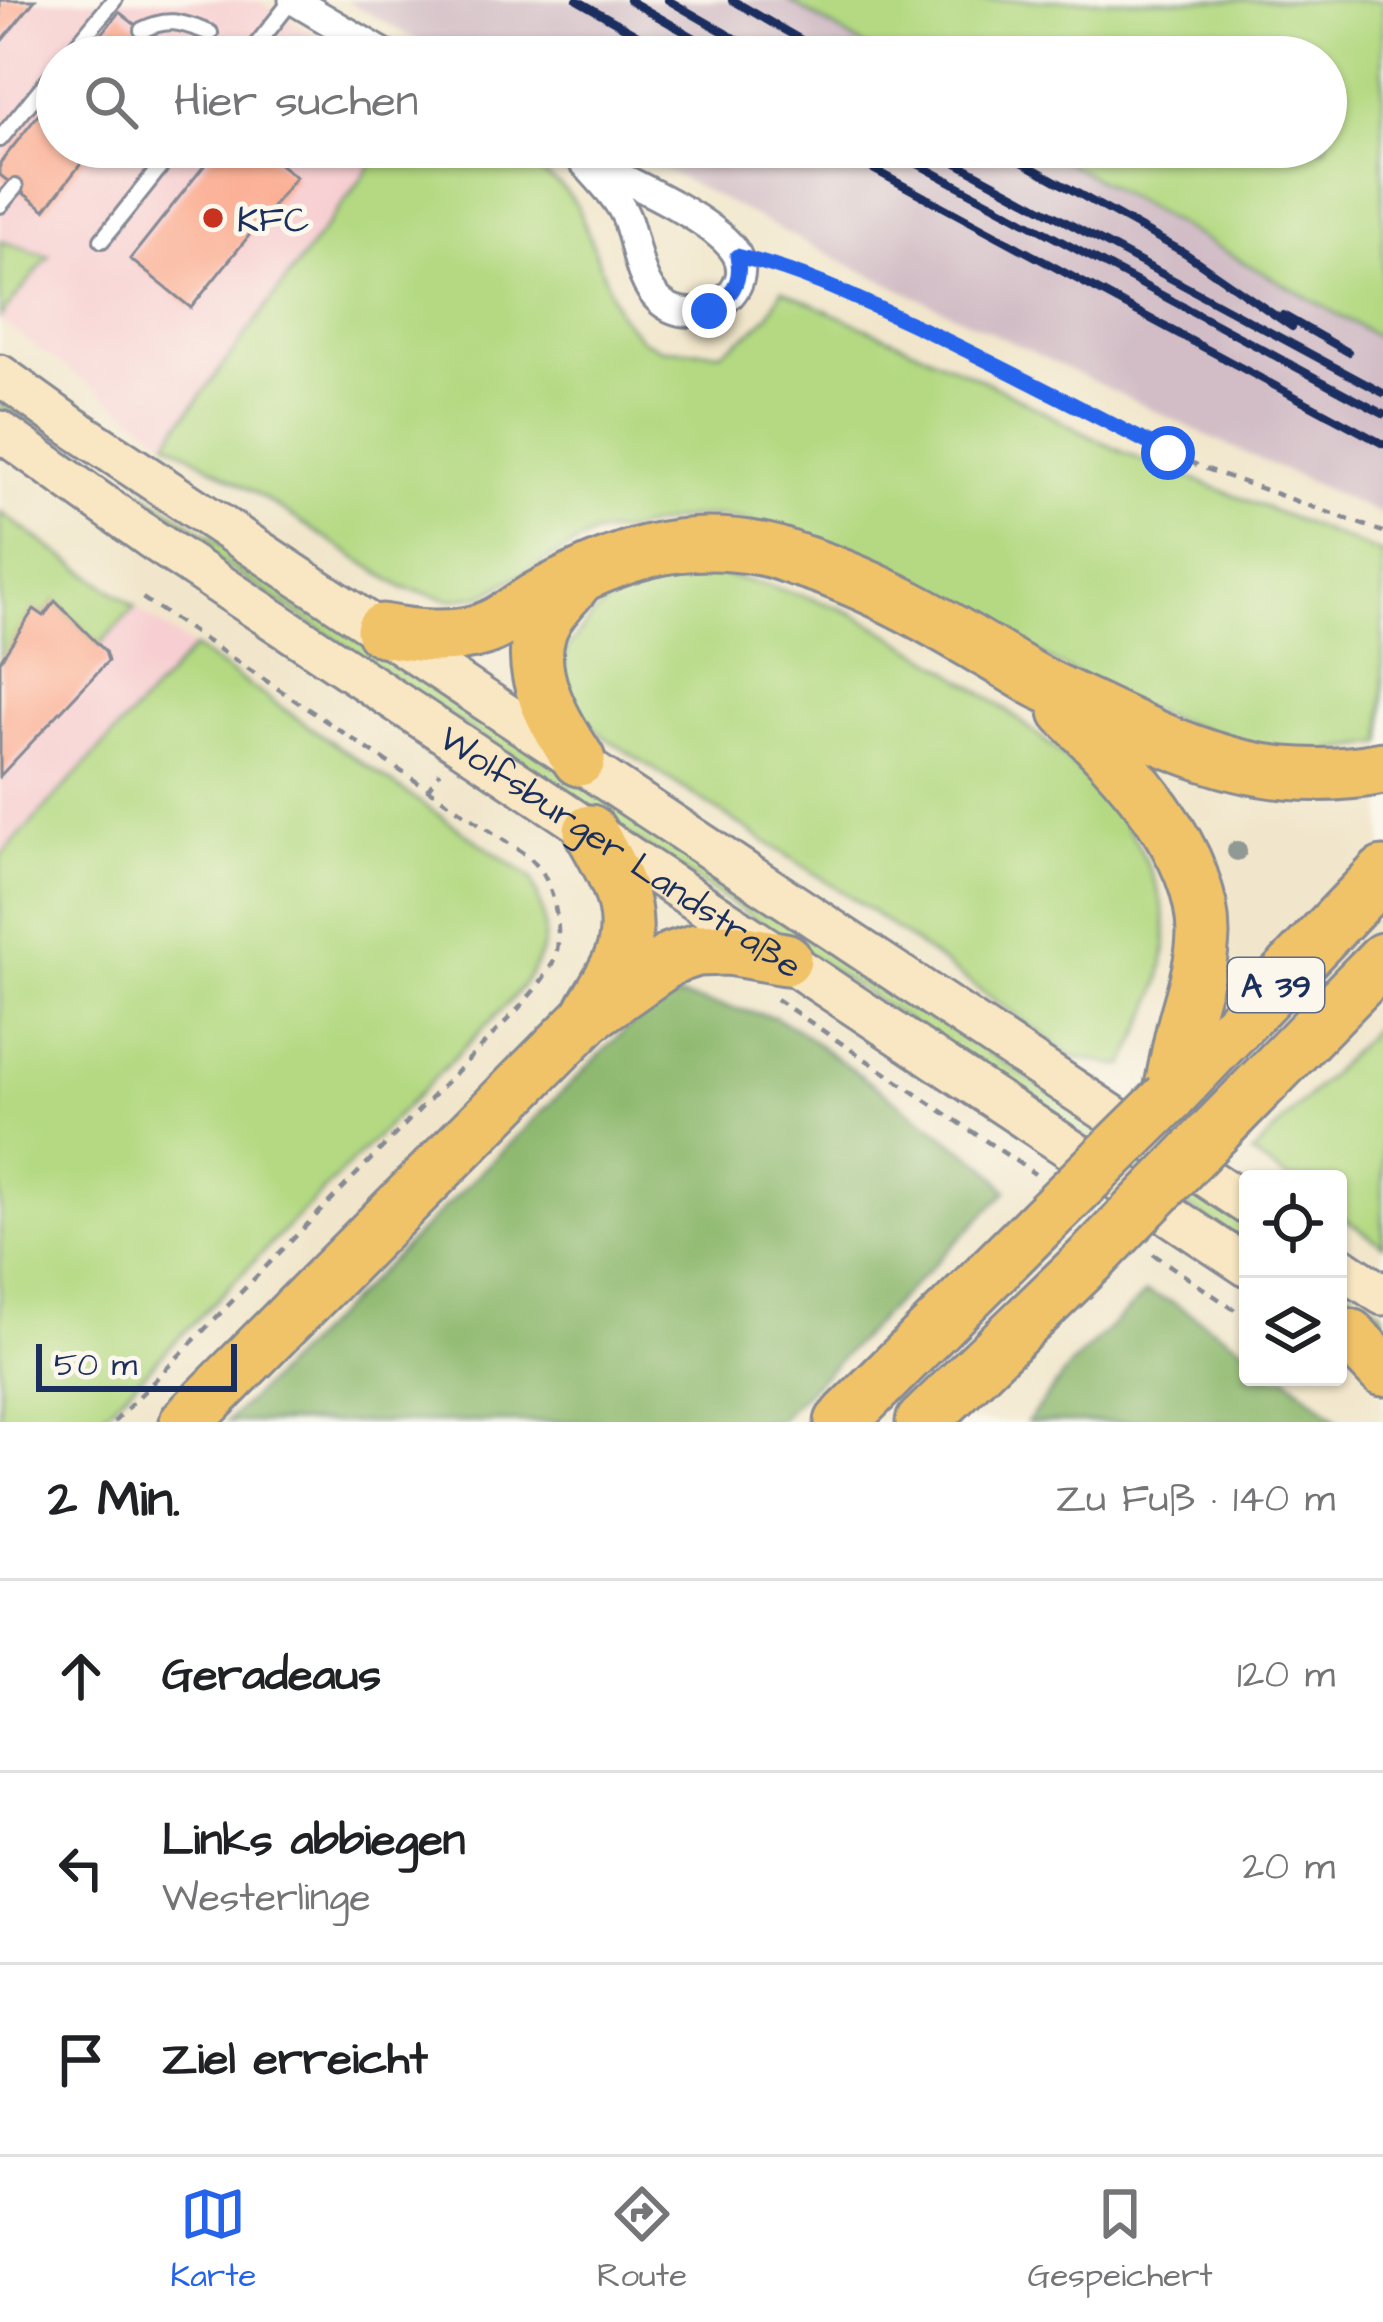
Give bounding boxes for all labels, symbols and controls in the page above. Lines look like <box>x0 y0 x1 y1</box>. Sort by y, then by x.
search box <box>36 36 1347 168</box>
icon: search <box>78 69 144 135</box>
text: Hier suchen <box>174 71 418 133</box>
place label: KFC <box>237 195 309 246</box>
marker: KFC <box>200 205 226 231</box>
route end <box>682 284 736 338</box>
route start <box>1141 426 1195 480</box>
street label: Wolfsburger Landstraße <box>429 714 811 992</box>
road number: A 39 <box>1228 958 1324 1012</box>
map controls <box>1239 1170 1347 1386</box>
button: locate <box>1239 1170 1347 1278</box>
button: layers <box>1239 1278 1347 1386</box>
scale bar <box>36 1338 237 1391</box>
text: 50 m <box>54 1342 137 1388</box>
text: 2 Min. <box>48 1465 180 1536</box>
text: Zu Fuß · 140 m <box>1056 1473 1335 1527</box>
icon: ahead <box>48 1643 114 1709</box>
text: Geradeaus <box>162 1645 381 1707</box>
text: 120 m <box>1237 1649 1335 1703</box>
text: Links abbiegen <box>162 1810 465 1872</box>
icon: left <box>48 1835 114 1901</box>
text: 20 m <box>1242 1841 1335 1895</box>
text: Westerlinge <box>162 1872 370 1926</box>
icon: arrive <box>48 2027 114 2093</box>
text: Ziel erreicht <box>162 2029 428 2091</box>
tab: Karte <box>170 2181 256 2299</box>
tab: Route <box>597 2181 687 2299</box>
tab: Gespeichert <box>1028 2181 1213 2299</box>

